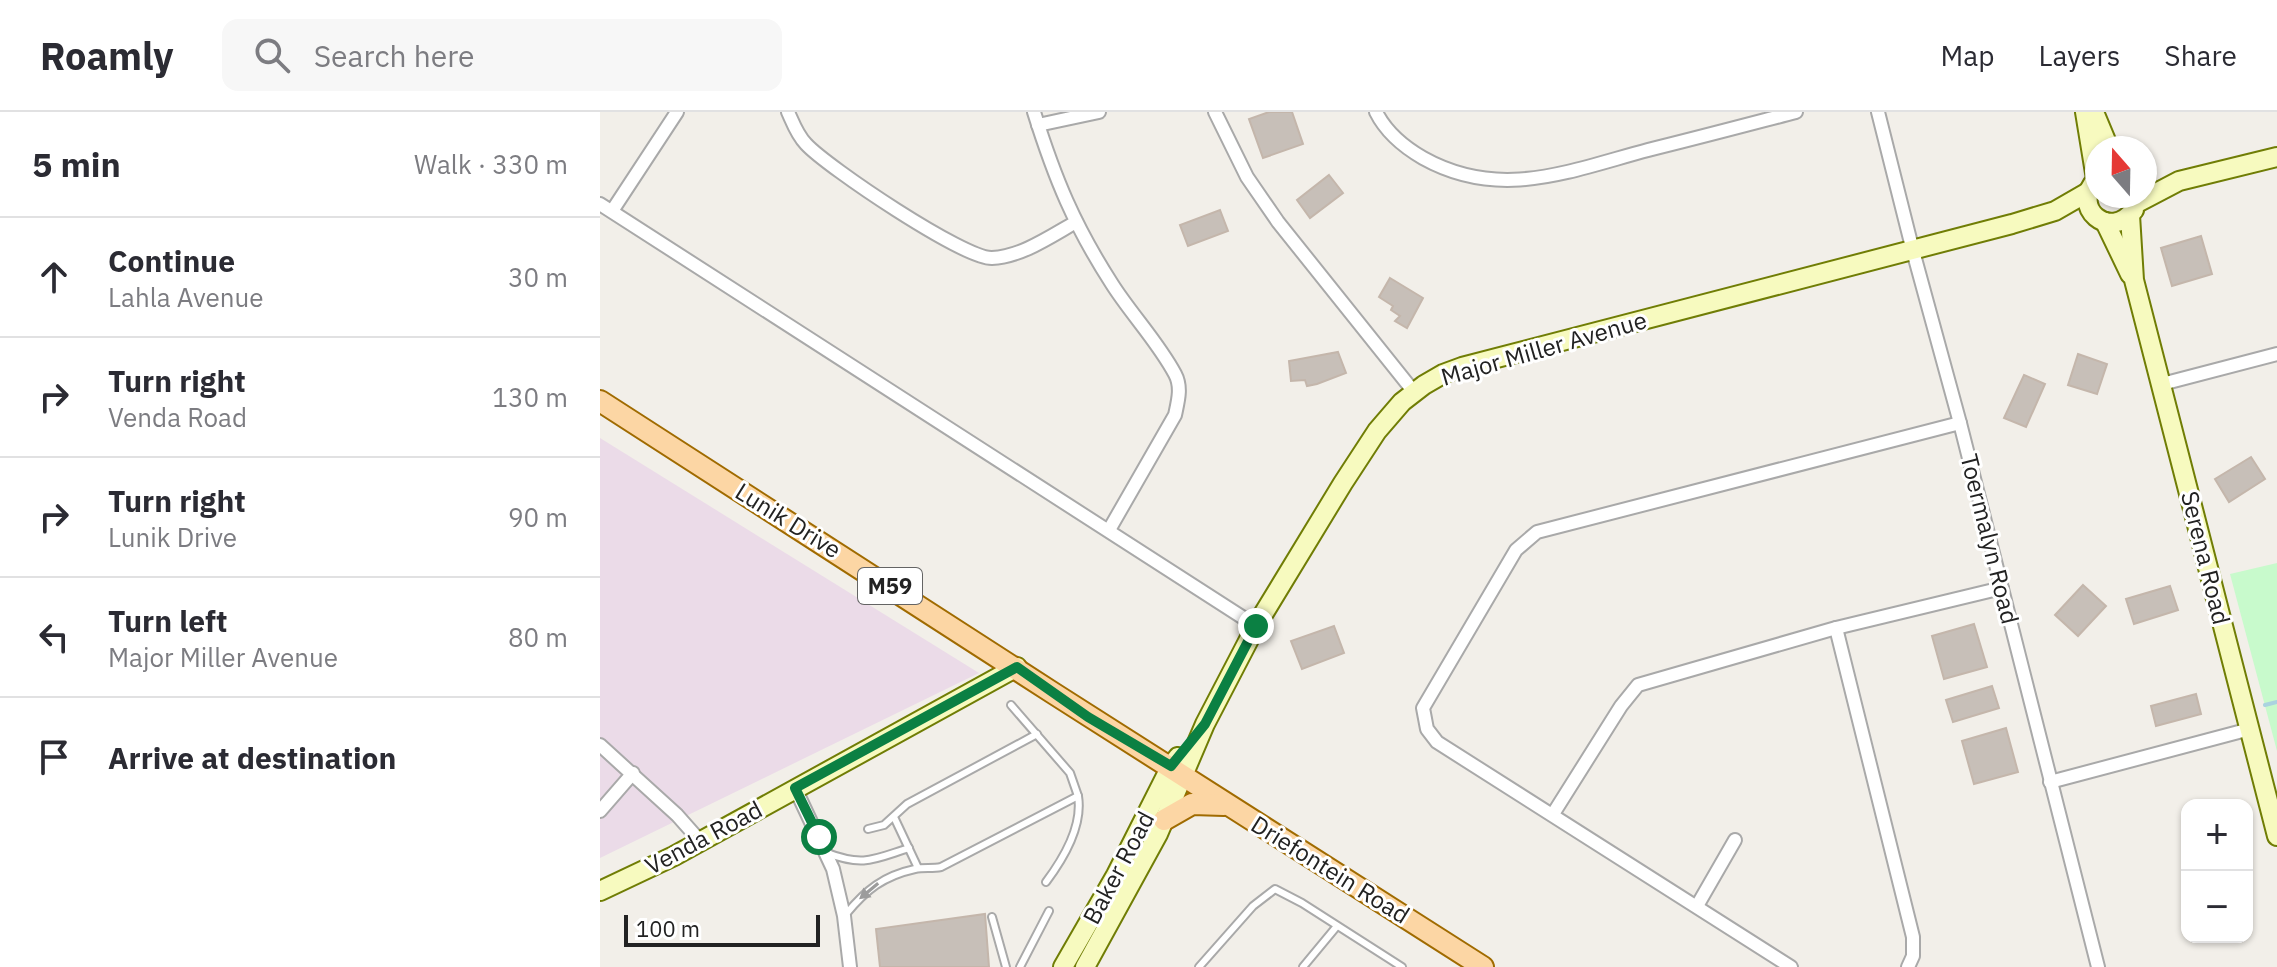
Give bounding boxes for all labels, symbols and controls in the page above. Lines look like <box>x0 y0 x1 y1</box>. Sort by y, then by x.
search box <box>222 19 782 91</box>
text: Roamly <box>40 31 174 80</box>
icon: search <box>250 33 294 77</box>
text: Search here <box>314 36 475 75</box>
text: Map <box>1940 37 1994 74</box>
text: Layers <box>2038 37 2120 74</box>
text: Share <box>2164 37 2237 74</box>
north arrow <box>2085 136 2157 208</box>
text: 5 min <box>32 142 121 186</box>
text: Walk · 330 m <box>414 147 568 181</box>
text: Continue <box>108 241 235 280</box>
icon: ahead <box>32 255 76 299</box>
text: 30 m <box>508 260 568 294</box>
text: Lahla Avenue <box>108 280 264 314</box>
street label: Major Miller Avenue <box>1437 303 1650 393</box>
text: Turn right <box>108 361 246 400</box>
icon: right <box>32 375 76 419</box>
text: 130 m <box>492 380 568 414</box>
text: Venda Road <box>108 400 247 434</box>
street label: Toermalyn Road <box>1953 450 2027 627</box>
street label: Lunik Drive <box>730 475 848 565</box>
text: Turn right <box>108 481 246 520</box>
street label: Serena Road <box>2174 488 2238 628</box>
icon: right <box>32 495 76 539</box>
text: 90 m <box>508 500 568 534</box>
text: Lunik Drive <box>108 520 237 554</box>
road number: M59 <box>858 568 922 604</box>
text: Turn left <box>108 601 227 640</box>
route end <box>1238 608 1274 644</box>
icon: left <box>32 615 76 659</box>
text: 80 m <box>508 620 568 654</box>
text: Major Miller Avenue <box>108 640 338 674</box>
icon: arrive <box>32 735 76 779</box>
text: Arrive at destination <box>108 738 396 777</box>
street label: Venda Road <box>639 793 768 881</box>
map controls <box>2181 799 2253 943</box>
button: + <box>2181 799 2253 871</box>
street label: Baker Road <box>1075 805 1161 930</box>
street label: Driefontein Road <box>1245 808 1416 931</box>
route start <box>801 819 837 855</box>
button: − <box>2181 871 2253 943</box>
one-way arrow <box>859 882 879 899</box>
scale bar <box>624 911 820 947</box>
text: 100 m <box>636 914 700 943</box>

